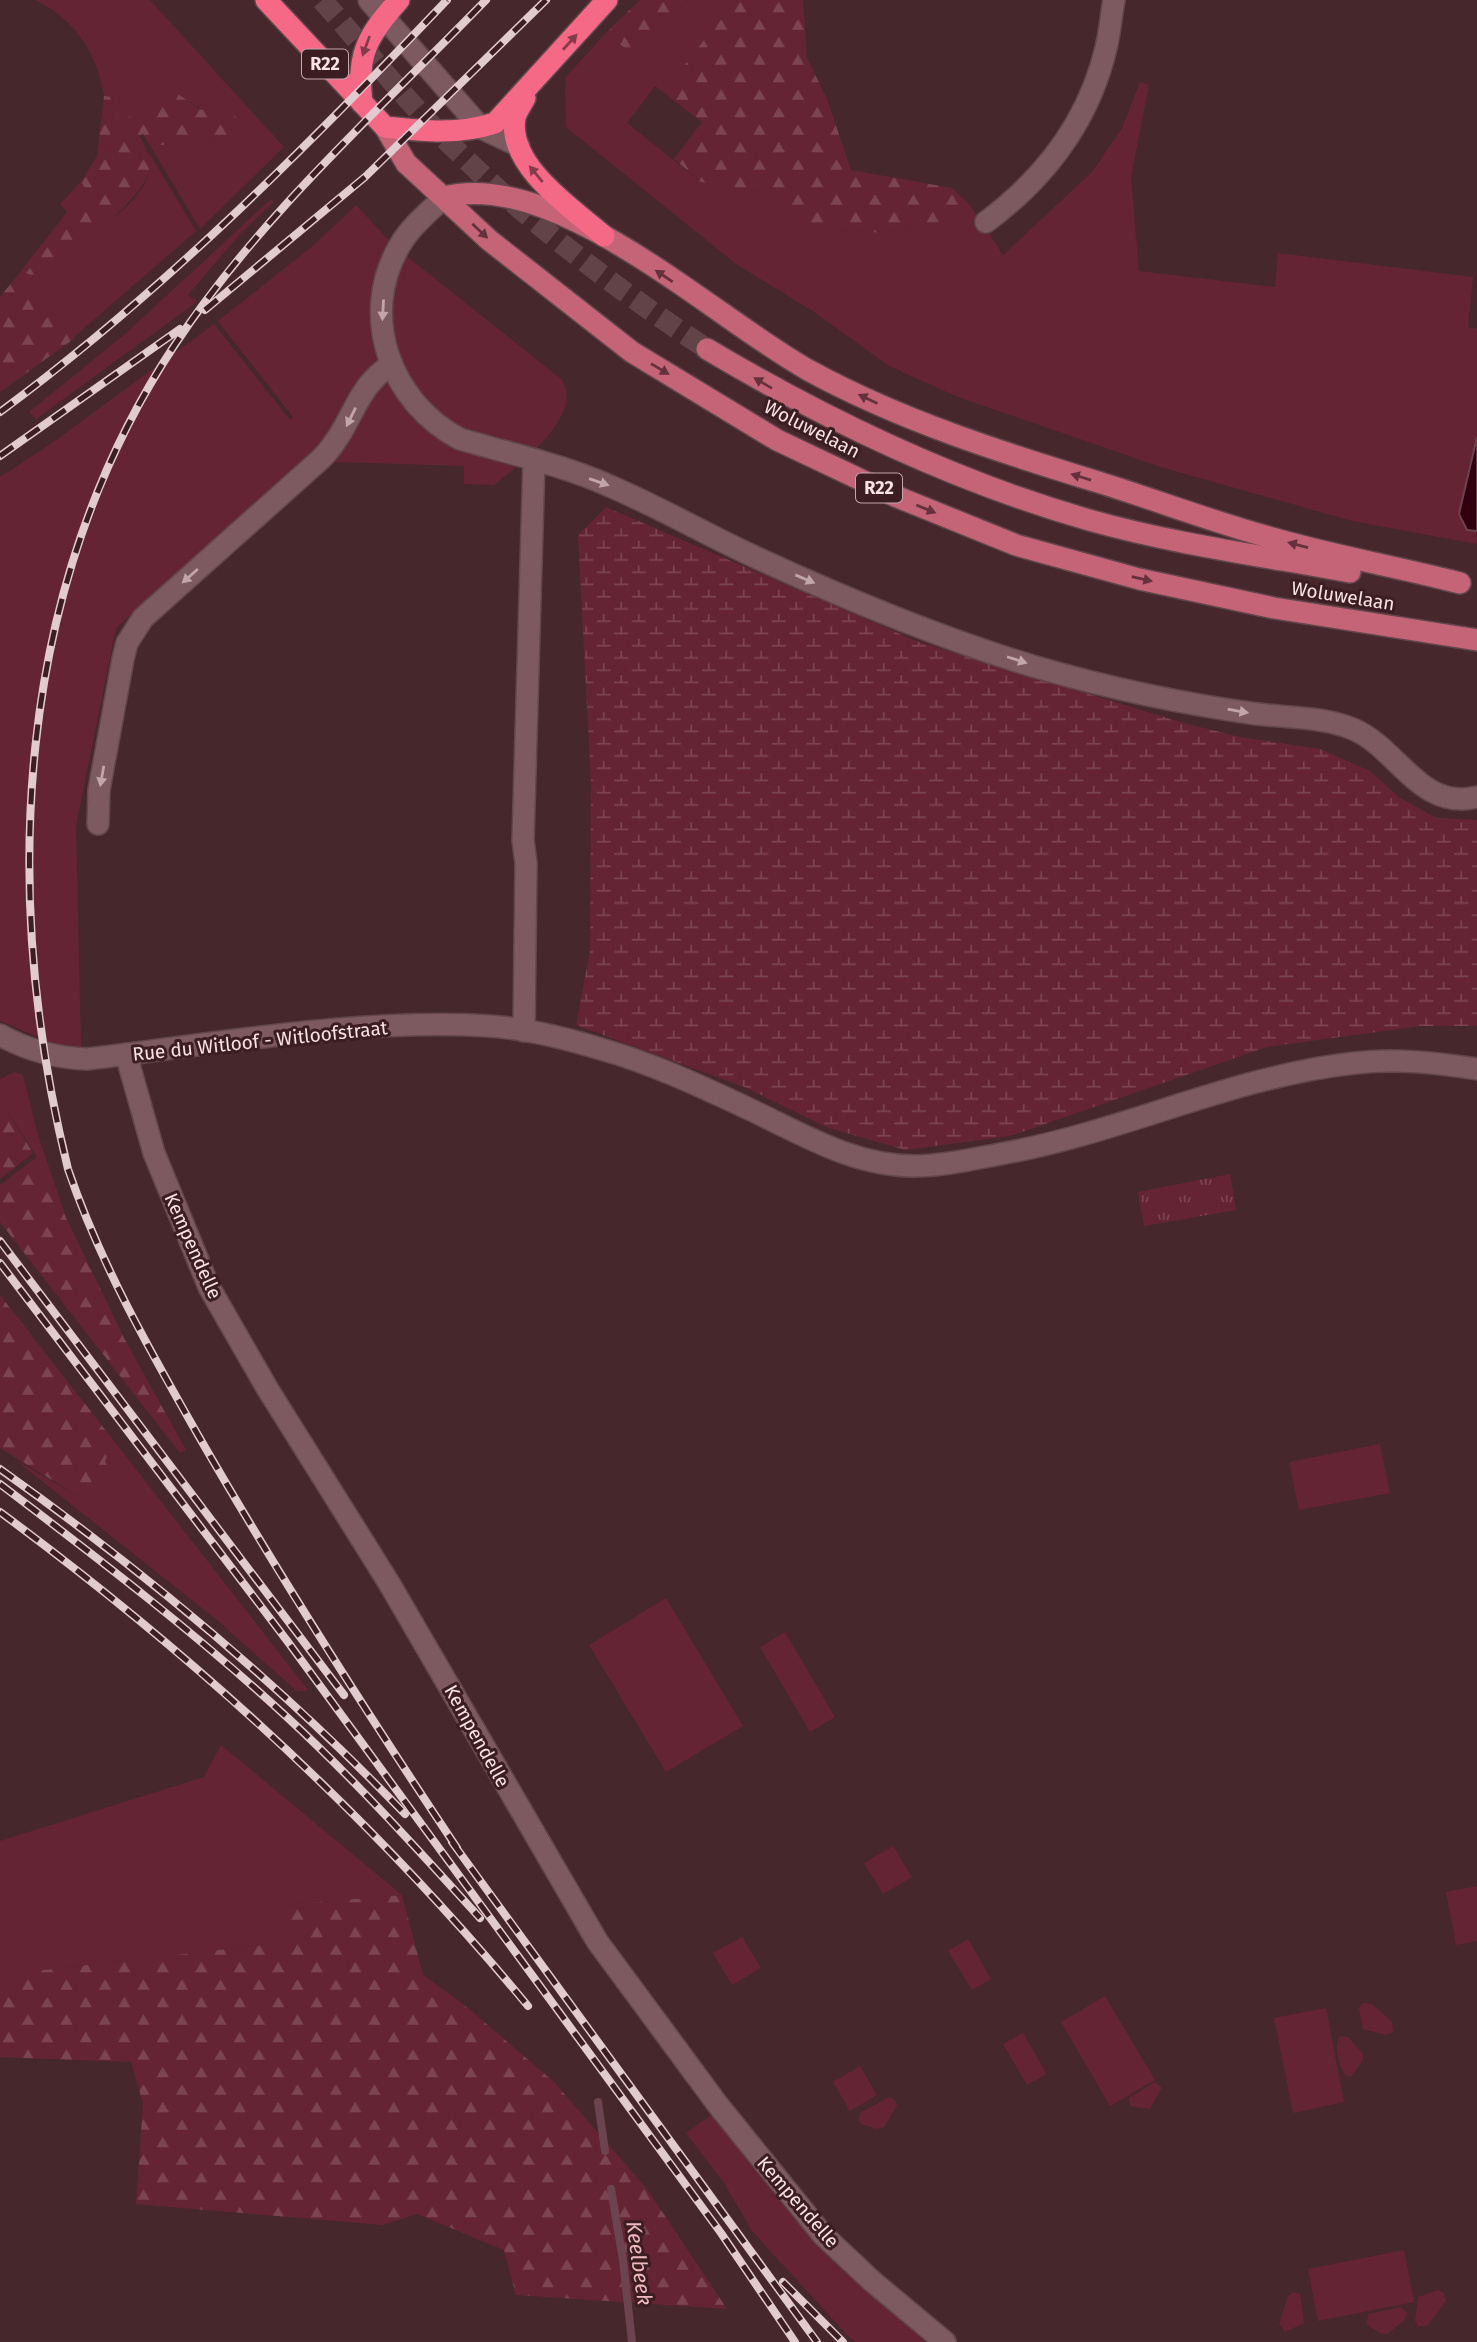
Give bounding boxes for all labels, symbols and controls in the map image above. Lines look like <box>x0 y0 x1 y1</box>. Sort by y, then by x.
one-way arrow <box>562 33 578 51</box>
one-way arrow <box>360 36 371 57</box>
road number: R22 <box>302 50 348 78</box>
one-way arrow <box>528 165 543 183</box>
one-way arrow <box>471 223 489 239</box>
one-way arrow <box>655 269 673 283</box>
one-way arrow <box>377 300 388 322</box>
one-way arrow <box>650 363 669 376</box>
one-way arrow <box>754 377 773 389</box>
one-way arrow <box>858 393 878 405</box>
street label: Woluwelaan <box>760 395 864 463</box>
one-way arrow <box>345 407 356 427</box>
one-way arrow <box>1071 472 1092 482</box>
road number: R22 <box>856 474 902 502</box>
one-way arrow <box>589 477 610 488</box>
one-way arrow <box>916 503 937 514</box>
one-way arrow <box>1287 539 1309 550</box>
one-way arrow <box>181 568 199 584</box>
one-way arrow <box>794 574 815 585</box>
one-way arrow <box>1131 574 1153 585</box>
street label: Woluwelaan <box>1290 576 1396 616</box>
one-way arrow <box>1006 656 1027 666</box>
one-way arrow <box>1227 706 1249 717</box>
one-way arrow <box>96 765 107 787</box>
street label: Rue du Witloof - Witloofstraat <box>131 1016 389 1066</box>
street label: Kempendelle <box>159 1190 227 1302</box>
street label: Kempendelle <box>439 1681 515 1791</box>
street label: Kempendelle <box>752 2152 844 2252</box>
water label: Keelbeek <box>620 2219 658 2307</box>

